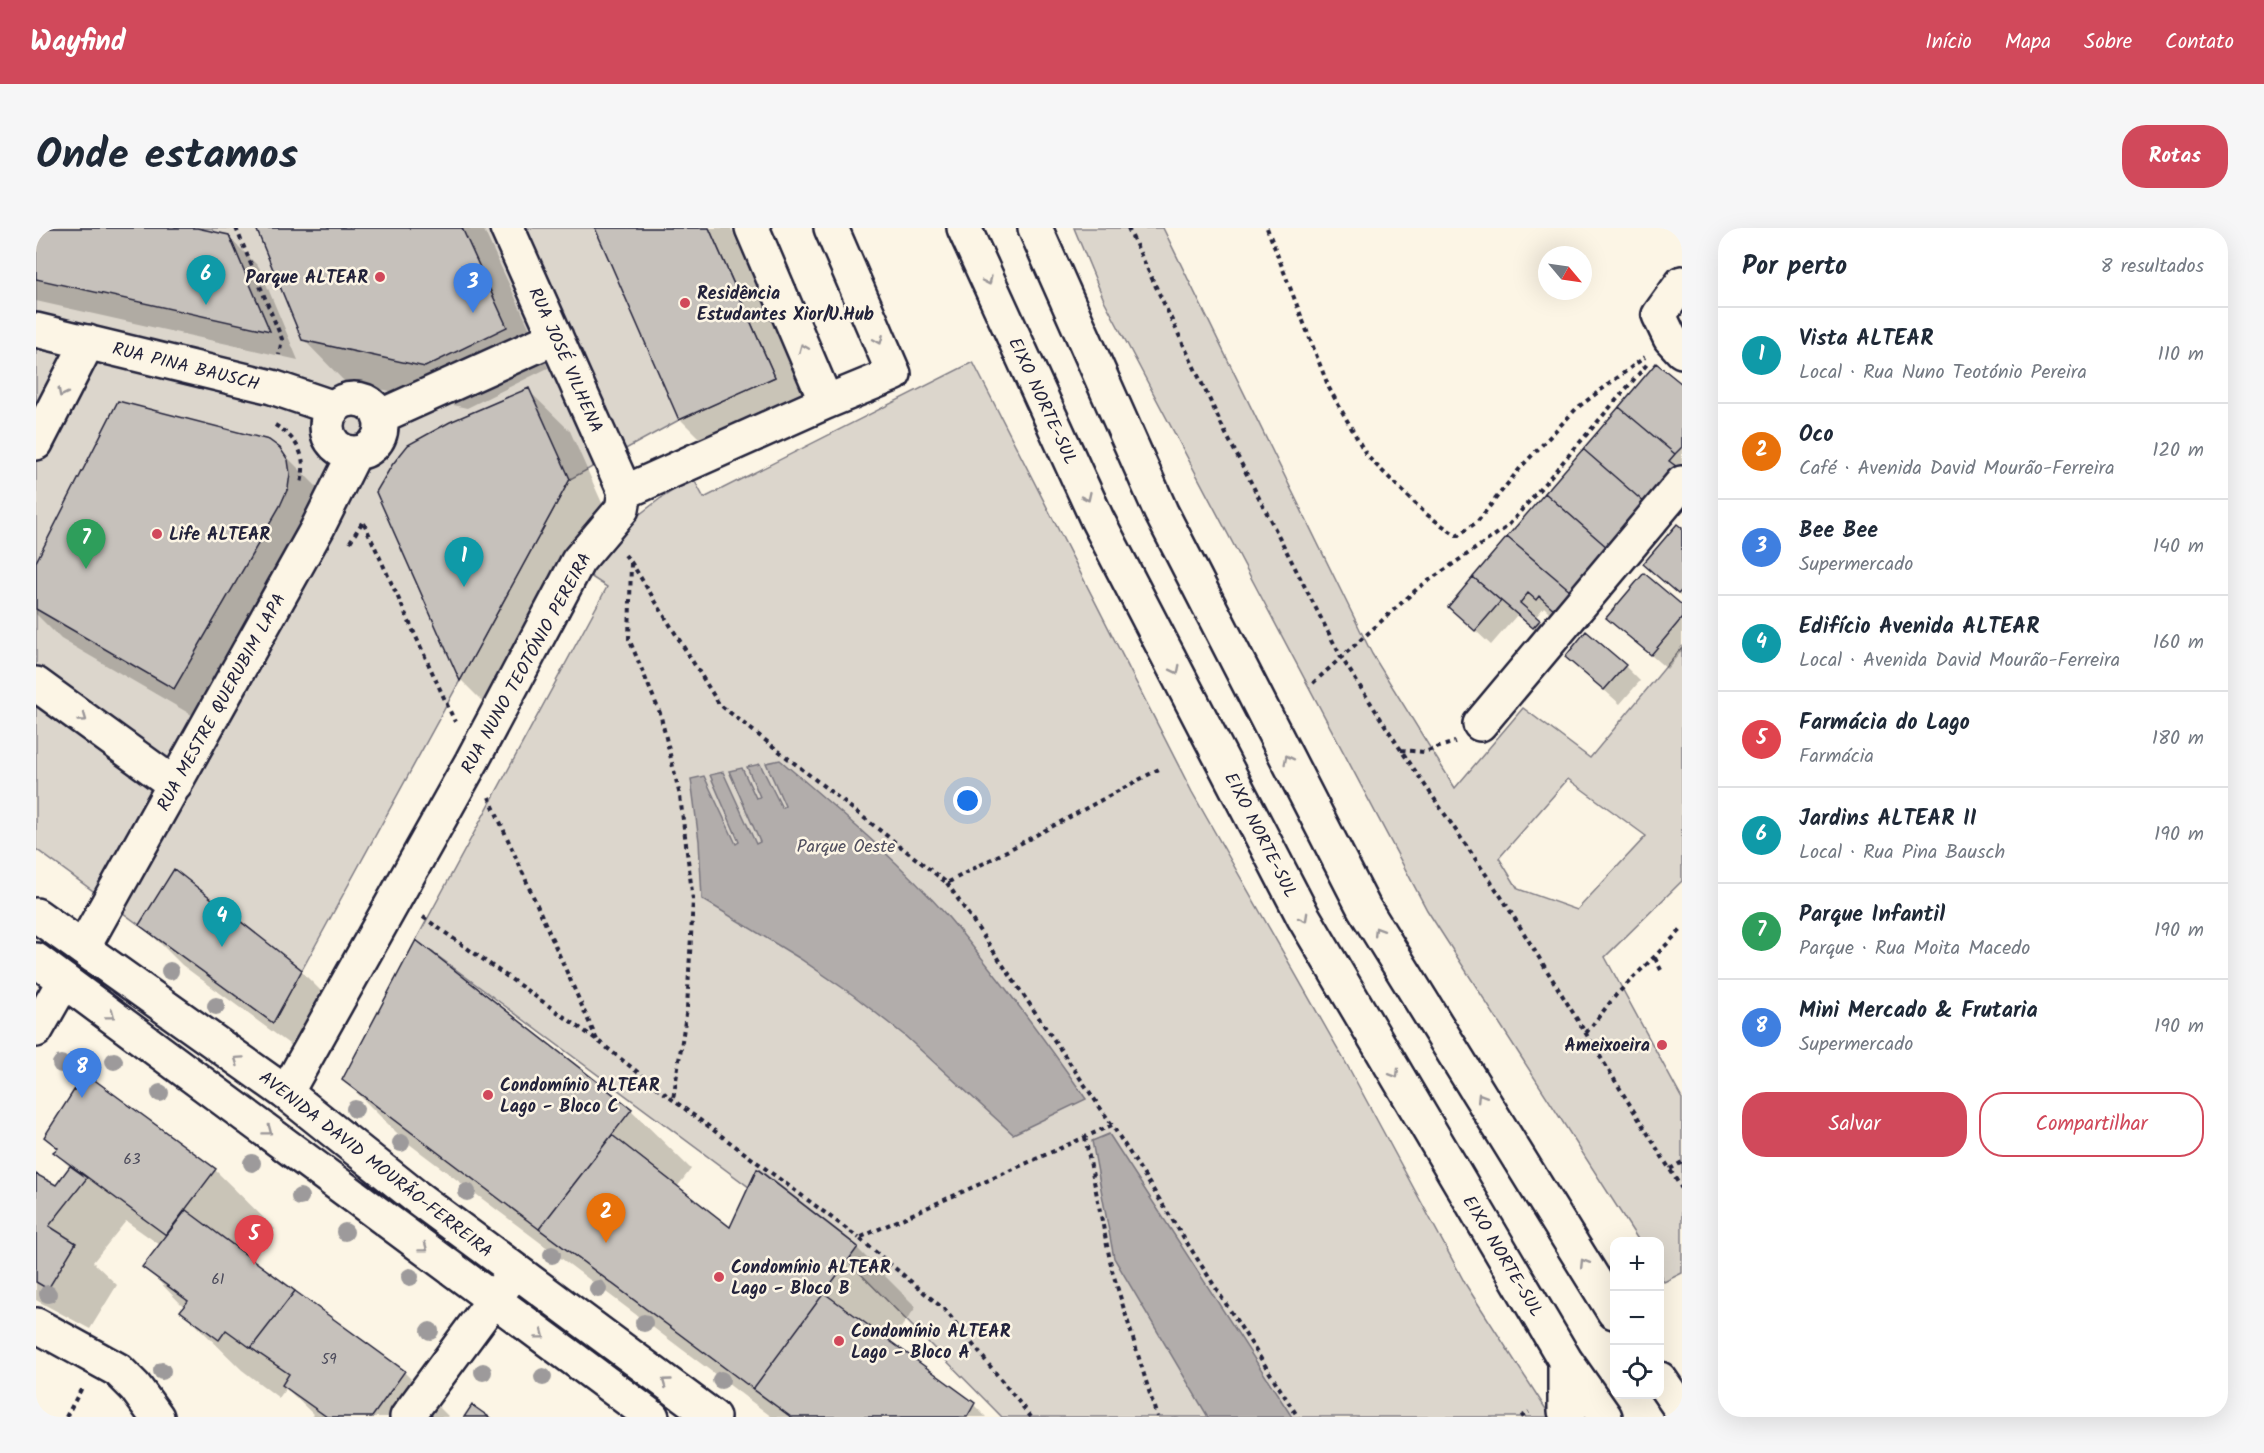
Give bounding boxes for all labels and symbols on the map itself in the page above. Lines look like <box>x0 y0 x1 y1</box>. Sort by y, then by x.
north arrow <box>1538 246 1592 300</box>
pin: 6 <box>186 256 226 305</box>
place label: Parque ALTEAR <box>246 264 368 293</box>
pin: 3 <box>454 264 492 313</box>
marker: Parque ALTEAR <box>373 270 387 284</box>
one-way arrow <box>981 275 993 286</box>
place label: Residência Estudantes Xior/U.Hub <box>697 280 874 330</box>
street label: RUA JOSÉ VILHENA <box>519 283 610 438</box>
marker: Residência Estudantes Xior/U.Hub <box>678 296 692 310</box>
one-way arrow <box>872 333 884 344</box>
street label: EIXO NORTE-SUL <box>999 333 1084 470</box>
street label: RUA PINA BAUSCH <box>109 335 262 400</box>
one-way arrow <box>798 343 810 354</box>
one-way arrow <box>58 386 69 397</box>
one-way arrow <box>1080 490 1092 501</box>
pin: 7 <box>67 520 106 569</box>
place label: Life ALTEAR <box>169 521 270 550</box>
marker: Life ALTEAR <box>150 527 164 541</box>
pin: 1 <box>444 538 484 587</box>
street label: RUA NUNO TEOTÓNIO PEREIRA <box>454 548 600 780</box>
street label: RUA MESTRE QUERUBIM LAPA <box>150 588 295 817</box>
one-way arrow <box>1168 664 1180 675</box>
one-way arrow <box>77 711 88 722</box>
one-way arrow <box>1283 754 1295 765</box>
street label: EIXO NORTE-SUL <box>1215 768 1304 904</box>
your location <box>953 786 982 815</box>
park label: Parque Oeste <box>797 833 895 862</box>
pin: 4 <box>202 898 242 947</box>
one-way arrow <box>1297 912 1308 922</box>
one-way arrow <box>1374 927 1386 937</box>
one-way arrow <box>105 1008 116 1019</box>
place label: Ameixoeira <box>1565 1032 1650 1061</box>
marker: Ameixoeira <box>1655 1038 1669 1052</box>
pin: 8 <box>62 1048 102 1098</box>
one-way arrow <box>234 1056 245 1067</box>
street label: AVENIDA DAVID MOURÃO-FERREIRA <box>252 1064 498 1266</box>
one-way arrow <box>1387 1068 1399 1078</box>
place label: Condomínio ALTEAR Lago - Bloco C <box>500 1072 660 1122</box>
marker: Condomínio ALTEAR Lago - Bloco C <box>481 1088 495 1102</box>
one-way arrow <box>1477 1093 1489 1103</box>
one-way arrow <box>261 1124 272 1135</box>
house number: 63 <box>124 1148 141 1172</box>
street label: EIXO NORTE-SUL <box>1454 1190 1550 1323</box>
pin: 2 <box>586 1194 626 1243</box>
pin: 5 <box>234 1216 274 1265</box>
one-way arrow <box>418 1241 429 1252</box>
place label: Condomínio ALTEAR Lago - Bloco B <box>731 1254 891 1304</box>
one-way arrow <box>1579 1259 1591 1269</box>
house number: 61 <box>211 1268 225 1292</box>
marker: Condomínio ALTEAR Lago - Bloco B <box>712 1270 726 1284</box>
place label: Condomínio ALTEAR Lago - Bloco A <box>851 1318 1011 1368</box>
one-way arrow <box>535 1328 546 1339</box>
marker: Condomínio ALTEAR Lago - Bloco A <box>832 1334 846 1348</box>
house number: 59 <box>321 1348 337 1372</box>
one-way arrow <box>661 1379 672 1390</box>

